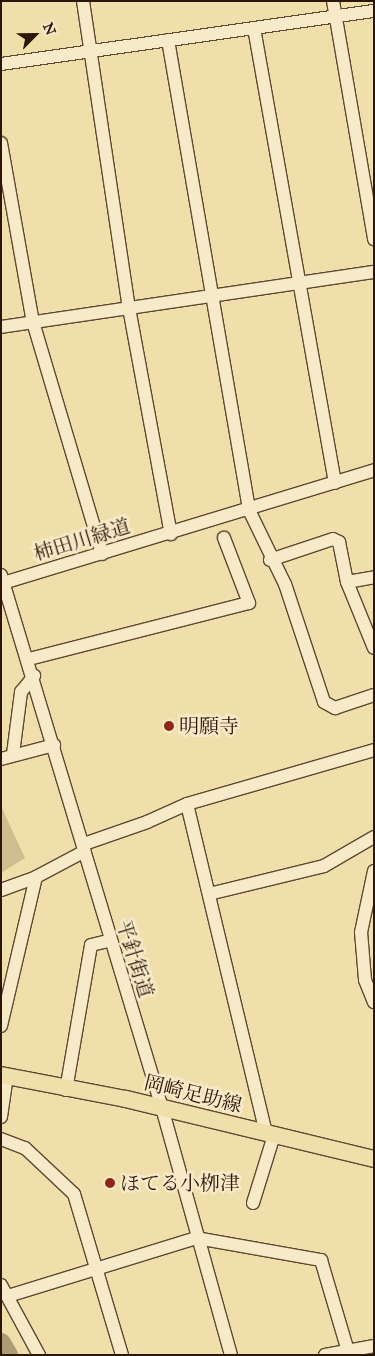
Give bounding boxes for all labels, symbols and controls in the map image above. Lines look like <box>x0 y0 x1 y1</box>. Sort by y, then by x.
north arrow <box>10 10 60 60</box>
text: N <box>39 20 59 38</box>
street label: 柿田川緑道 <box>31 514 133 566</box>
place label: 明願寺 <box>179 714 239 738</box>
marker: 明願寺 <box>163 720 175 732</box>
street label: 平針街道 <box>112 917 158 1001</box>
street label: 岡崎足助線 <box>142 1070 244 1118</box>
place label: ほてる小栁津 <box>120 1171 240 1195</box>
marker: ほてる小栁津 <box>104 1177 116 1189</box>

